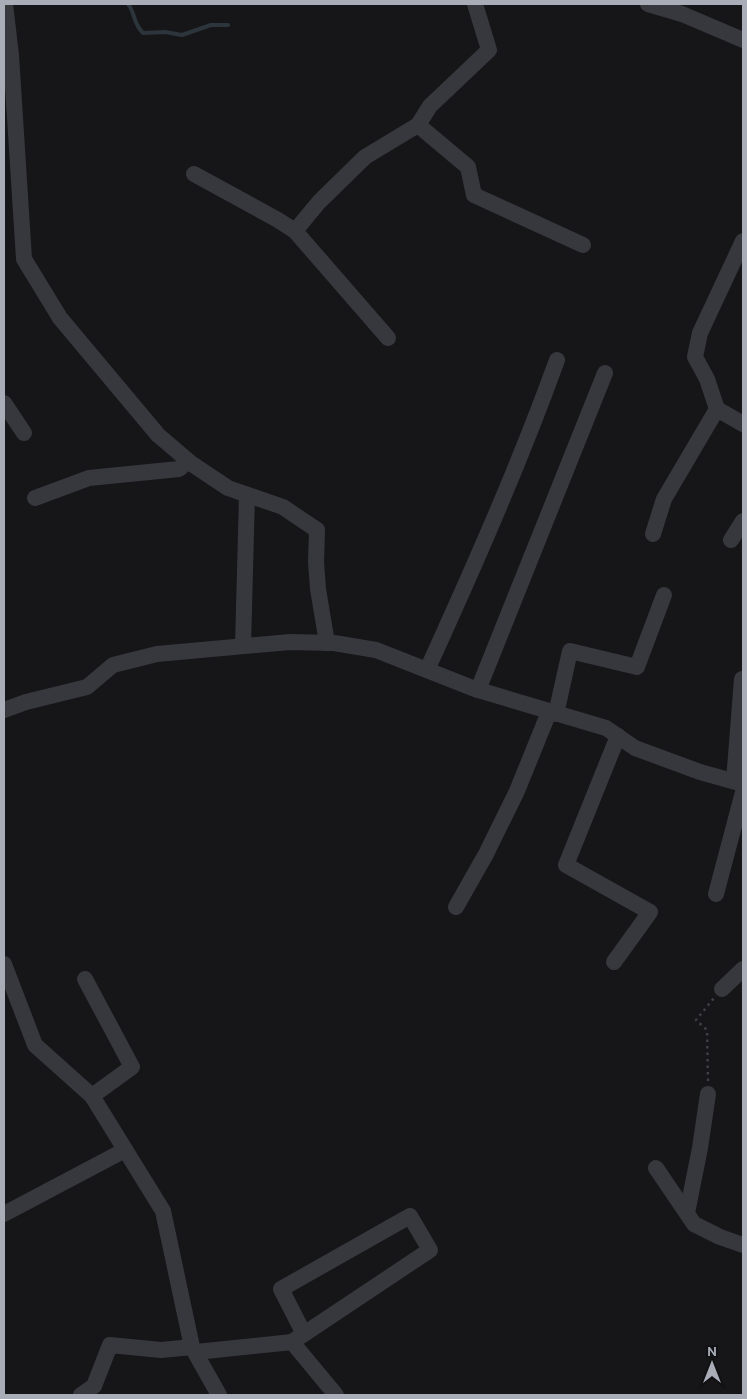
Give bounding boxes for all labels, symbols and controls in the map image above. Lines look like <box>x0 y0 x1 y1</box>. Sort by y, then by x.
north arrow <box>687 1339 737 1389</box>
text: N <box>707 1344 717 1361</box>

